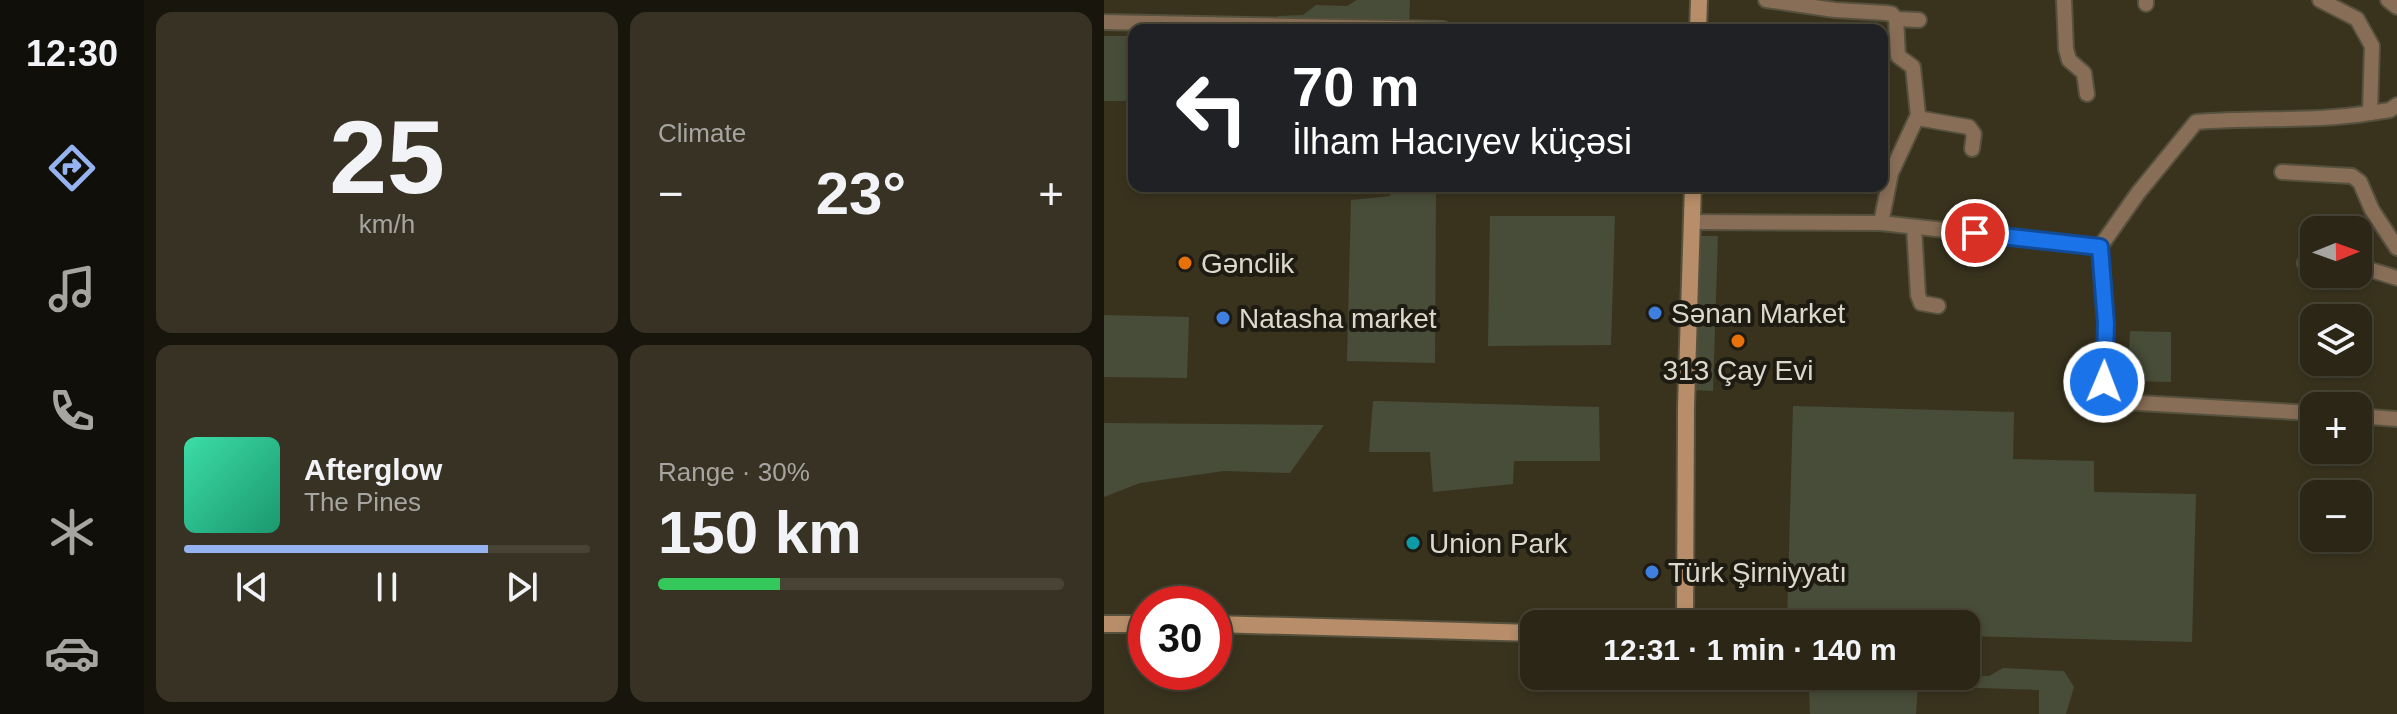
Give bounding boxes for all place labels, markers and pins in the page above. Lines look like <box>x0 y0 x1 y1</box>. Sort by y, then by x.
pin <box>1941 199 2009 267</box>
place label: Gənclik <box>1201 248 1295 279</box>
marker: Gənclik <box>1176 254 1194 272</box>
place label: Sənan Market <box>1671 298 1846 329</box>
place label: Natasha market <box>1239 303 1437 334</box>
marker: Sənan Market <box>1646 304 1664 322</box>
marker: Natasha market <box>1214 309 1232 327</box>
marker: 313 Çay Evi <box>1729 332 1747 350</box>
place label: 313 Çay Evi <box>1663 355 1813 386</box>
place label: Union Park <box>1429 528 1569 559</box>
marker: Union Park <box>1404 534 1422 552</box>
place label: Türk Şirniyyatı <box>1668 557 1847 588</box>
marker: Türk Şirniyyatı <box>1643 563 1661 581</box>

